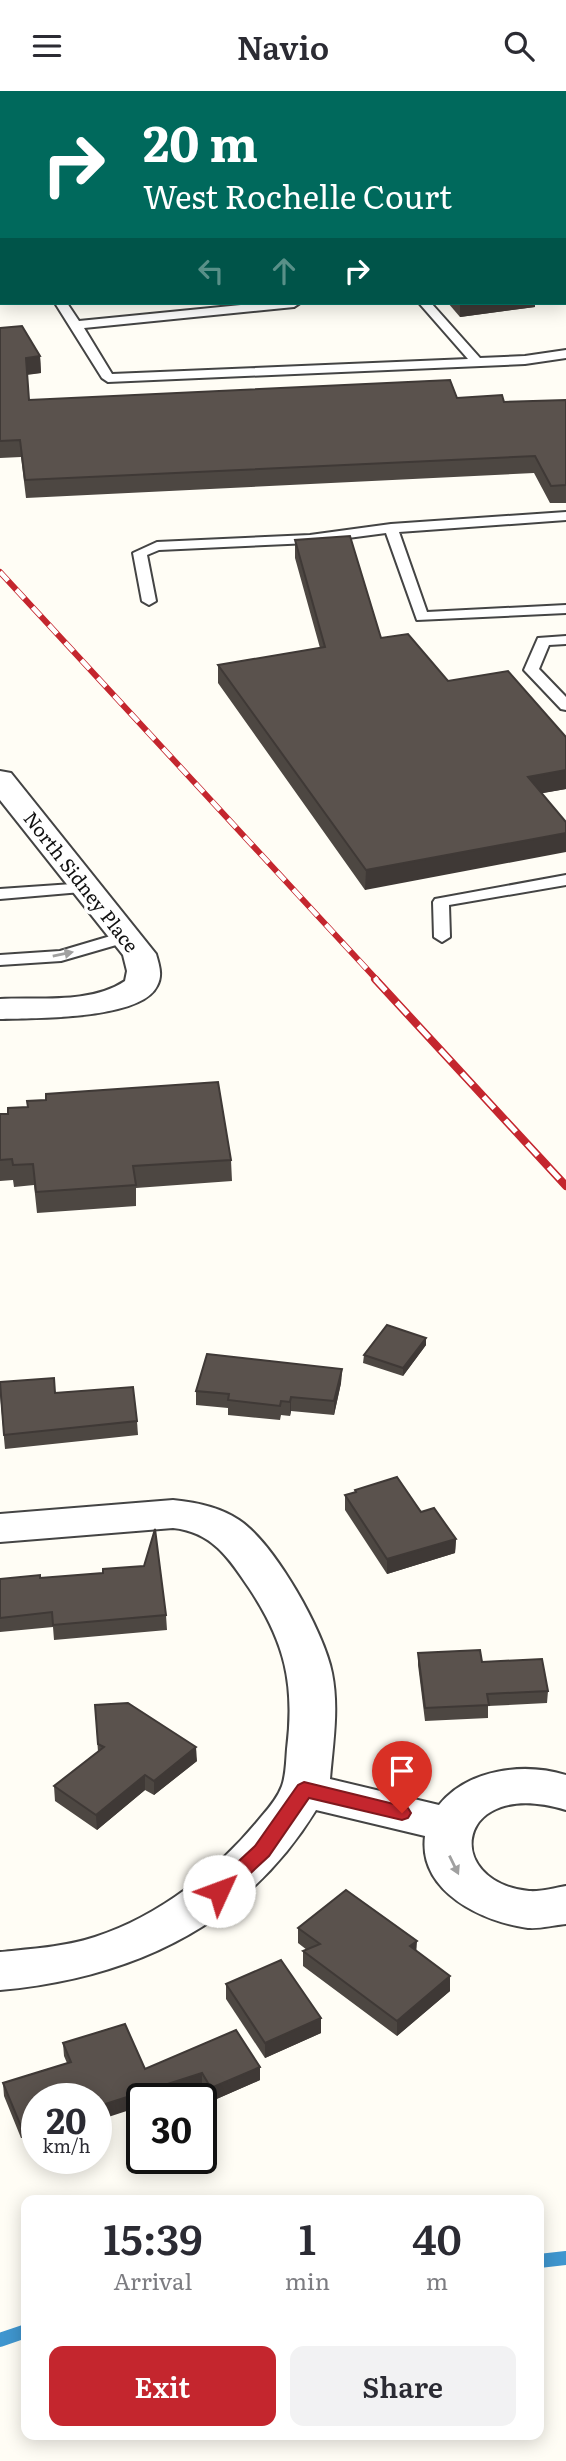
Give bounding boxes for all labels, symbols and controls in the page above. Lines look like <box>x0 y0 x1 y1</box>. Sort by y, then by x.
text: Navio <box>237 22 329 70</box>
icon: menu <box>28 27 66 65</box>
icon: search <box>500 27 538 65</box>
text: 20 m <box>143 104 258 177</box>
icon: right <box>28 119 119 210</box>
text: West Rochelle Court <box>143 171 452 219</box>
icon: left <box>192 252 230 290</box>
icon: ahead <box>265 252 303 290</box>
icon: right <box>338 252 376 290</box>
street label: North Sidney Place <box>18 805 146 958</box>
one-way arrow <box>52 948 74 959</box>
pin <box>372 1741 432 1813</box>
icon: arrive <box>383 1752 421 1790</box>
position arrow <box>182 1854 256 1928</box>
one-way arrow <box>448 1855 459 1875</box>
speed limit sign: 30 <box>126 2083 217 2174</box>
text: 20 <box>46 2093 87 2145</box>
text: km/h <box>43 2132 90 2159</box>
text: 15:39 <box>103 2206 203 2268</box>
text: 1 <box>299 2206 316 2268</box>
text: 40 <box>412 2206 462 2268</box>
text: Arrival <box>114 2263 192 2297</box>
text: min <box>285 2263 330 2297</box>
text: m <box>426 2263 448 2297</box>
button: Exit <box>49 2346 276 2426</box>
button: Share <box>290 2346 516 2426</box>

